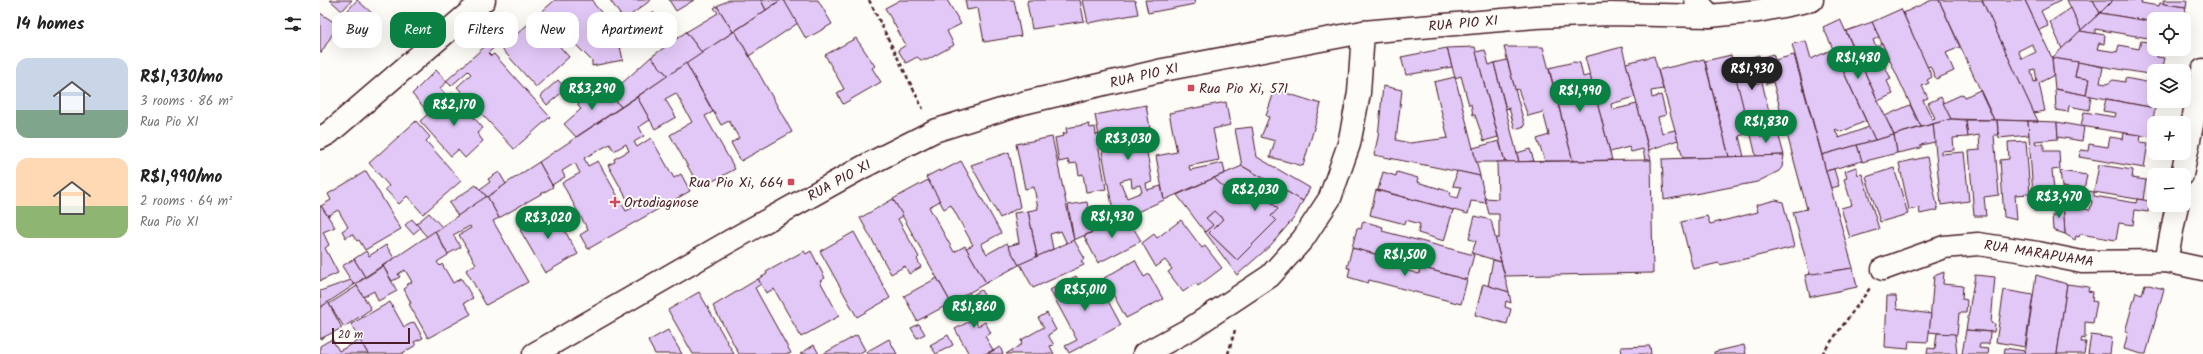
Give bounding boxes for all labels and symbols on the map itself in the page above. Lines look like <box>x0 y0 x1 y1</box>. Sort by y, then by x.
street label: RUA PIO XI <box>1427 10 1499 38</box>
pin: R$1,480 <box>1821 46 1895 80</box>
street label: RUA PIO XI <box>1108 57 1181 95</box>
pin: R$1,930 <box>1715 57 1789 91</box>
pin: R$3,290 <box>555 77 629 111</box>
place label: Rua Pio Xi, 571 <box>1199 78 1288 100</box>
pin: R$1,990 <box>1543 79 1617 113</box>
marker: Rua Pio Xi, 571 <box>1186 83 1196 93</box>
pin: R$2,170 <box>417 93 491 127</box>
pin: R$1,830 <box>1729 110 1803 144</box>
pin: R$3,030 <box>1091 127 1165 161</box>
street label: RUA PIO XI <box>804 154 875 207</box>
place label: Rua Pio Xi, 664 <box>689 172 783 194</box>
marker: Rua Pio Xi, 664 <box>786 177 796 187</box>
pin: R$2,030 <box>1218 178 1292 212</box>
pin: R$3,470 <box>2022 185 2096 219</box>
place label: Ortodiagnose <box>624 192 699 214</box>
marker: Ortodiagnose <box>609 196 621 208</box>
pin: R$1,930 <box>1075 205 1149 239</box>
pin: R$3,020 <box>511 206 585 240</box>
street label: RUA MARAPUAMA <box>1982 234 2095 274</box>
pin: R$1,500 <box>1368 243 1442 277</box>
pin: R$5,010 <box>1048 278 1122 312</box>
pin: R$1,860 <box>937 295 1011 329</box>
scale bar <box>332 326 410 345</box>

